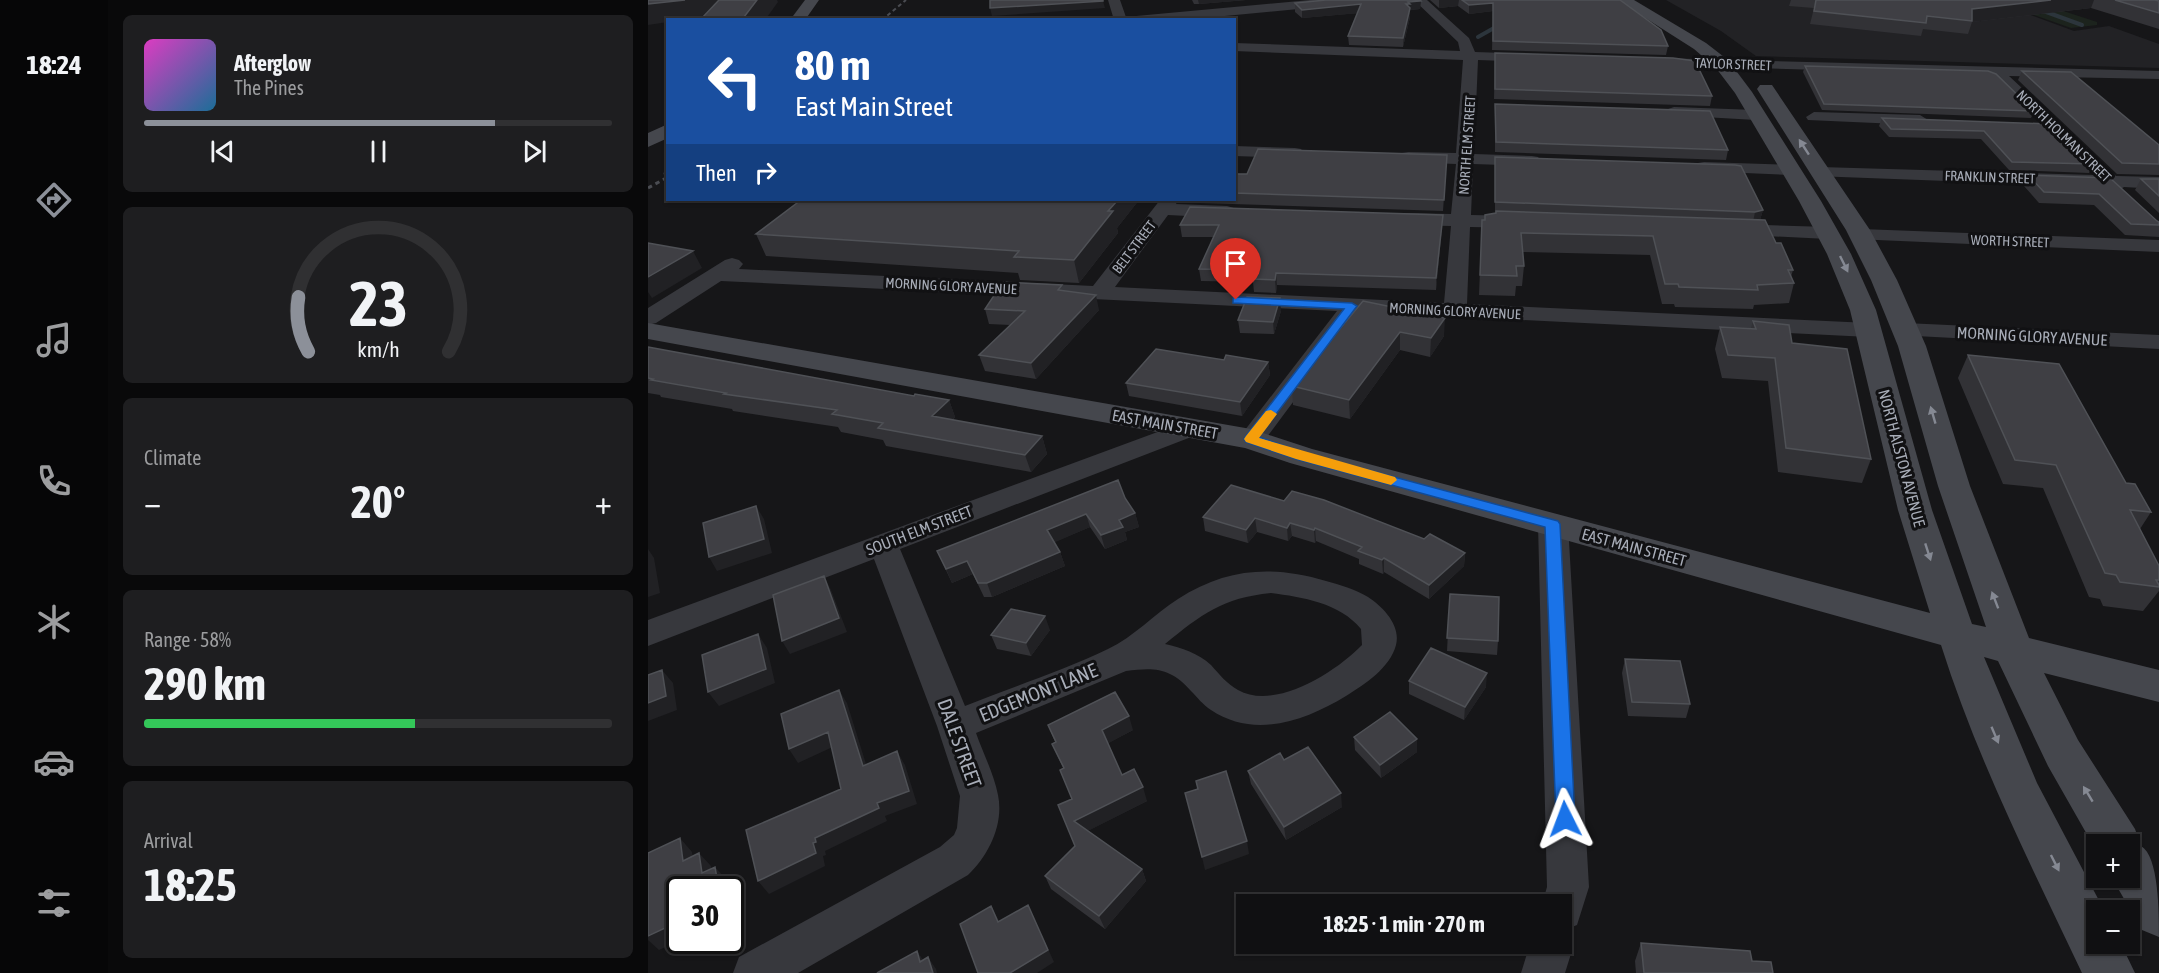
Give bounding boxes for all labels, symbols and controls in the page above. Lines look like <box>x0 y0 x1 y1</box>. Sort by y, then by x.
text: 80 m <box>795 41 870 89</box>
icon: left <box>696 42 774 120</box>
text: 18:24 <box>26 49 82 80</box>
text: Afterglow <box>234 50 311 76</box>
street label: TAYLOR STREET <box>1694 55 1772 73</box>
text: The Pines <box>234 76 304 99</box>
street label: NORTH HOLMAN STREET <box>2014 87 2114 185</box>
text: East Main Street <box>795 91 953 122</box>
street label: NORTH ELM STREET <box>1456 95 1478 195</box>
icon: previous <box>206 135 239 168</box>
icon: pause <box>362 135 395 168</box>
icon: next <box>518 135 551 168</box>
one-way arrow <box>1798 138 1809 155</box>
icon: right <box>749 156 782 189</box>
text: Then <box>696 160 737 186</box>
street label: FRANKLIN STREET <box>1944 167 2036 187</box>
icon: directions <box>33 179 75 221</box>
street label: BELT STREET <box>1109 217 1159 277</box>
street label: WORTH STREET <box>1971 232 2049 250</box>
pin <box>1210 238 1261 300</box>
icon: arrive <box>1219 247 1252 280</box>
one-way arrow <box>1840 256 1849 273</box>
text: 23 <box>349 268 407 339</box>
street label: MORNING GLORY AVENUE <box>885 275 1017 297</box>
street label: MORNING GLORY AVENUE <box>1389 300 1521 322</box>
icon: music <box>33 319 75 361</box>
street label: MORNING GLORY AVENUE <box>1956 323 2108 349</box>
text: km/h <box>357 337 399 362</box>
street label: NORTH ALSTON AVENUE <box>1875 387 1929 529</box>
street label: EAST MAIN STREET <box>1111 406 1219 442</box>
one-way arrow <box>1928 406 1937 424</box>
text: Climate <box>144 446 201 469</box>
icon: phone <box>33 460 75 502</box>
text: 20° <box>351 476 405 528</box>
text: − <box>144 483 161 521</box>
text: + <box>595 483 612 521</box>
street label: SOUTH ELM STREET <box>863 501 975 559</box>
street label: EAST MAIN STREET <box>1580 524 1688 570</box>
one-way arrow <box>1924 543 1934 561</box>
one-way arrow <box>1990 591 2000 609</box>
icon: climate <box>33 601 75 643</box>
text: Range · 58% <box>144 628 231 651</box>
text: 290 km <box>144 658 266 710</box>
street label: EDGEMONT LANE <box>976 658 1101 726</box>
street label: DALE STREET <box>933 695 987 791</box>
one-way arrow <box>1990 726 2000 744</box>
icon: car <box>33 741 75 783</box>
one-way arrow <box>2083 785 2093 802</box>
position arrow <box>1533 787 1597 851</box>
text: Arrival <box>144 829 193 852</box>
map controls <box>2086 834 2140 954</box>
button: + <box>2086 834 2140 888</box>
one-way arrow <box>2050 854 2060 871</box>
text: 18:25 <box>144 859 237 911</box>
speed limit sign: 30 <box>666 876 744 954</box>
icon: filters <box>33 882 75 924</box>
button: − <box>2086 900 2140 954</box>
text: 18:25 · 1 min · 270 m <box>1323 911 1485 937</box>

